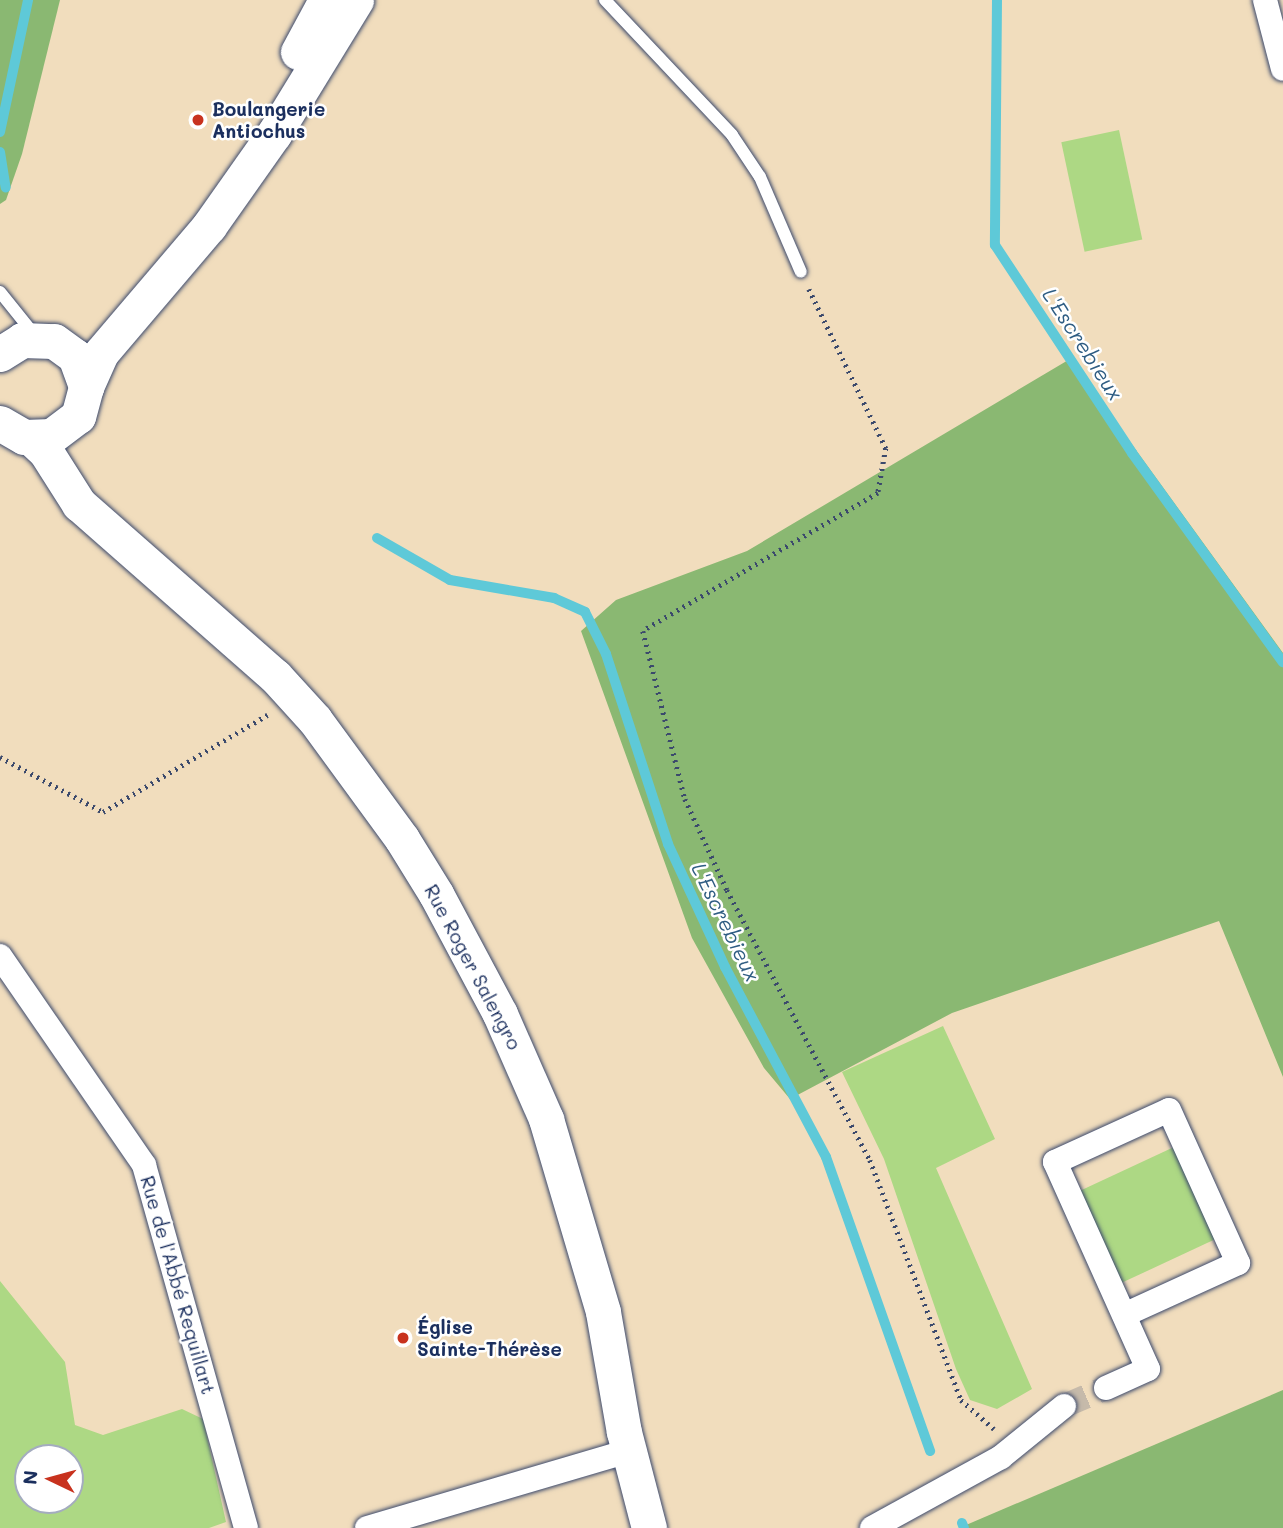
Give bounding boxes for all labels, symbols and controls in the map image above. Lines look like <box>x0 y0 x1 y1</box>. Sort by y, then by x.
place label: Boulangerie Antiochus <box>212 98 325 142</box>
marker: Boulangerie Antiochus <box>190 112 206 128</box>
water label: L'Escrebieux <box>1037 283 1129 405</box>
water label: L'Escrebieux <box>686 859 766 985</box>
street label: Rue Roger Salengro <box>420 881 526 1053</box>
street label: Rue de l'Abbé Requillart <box>136 1173 220 1397</box>
place label: Église Sainte-Thérèse <box>417 1316 562 1360</box>
marker: Église Sainte-Thérèse <box>395 1330 411 1346</box>
north arrow <box>14 1444 84 1514</box>
text: N <box>16 1469 43 1486</box>

